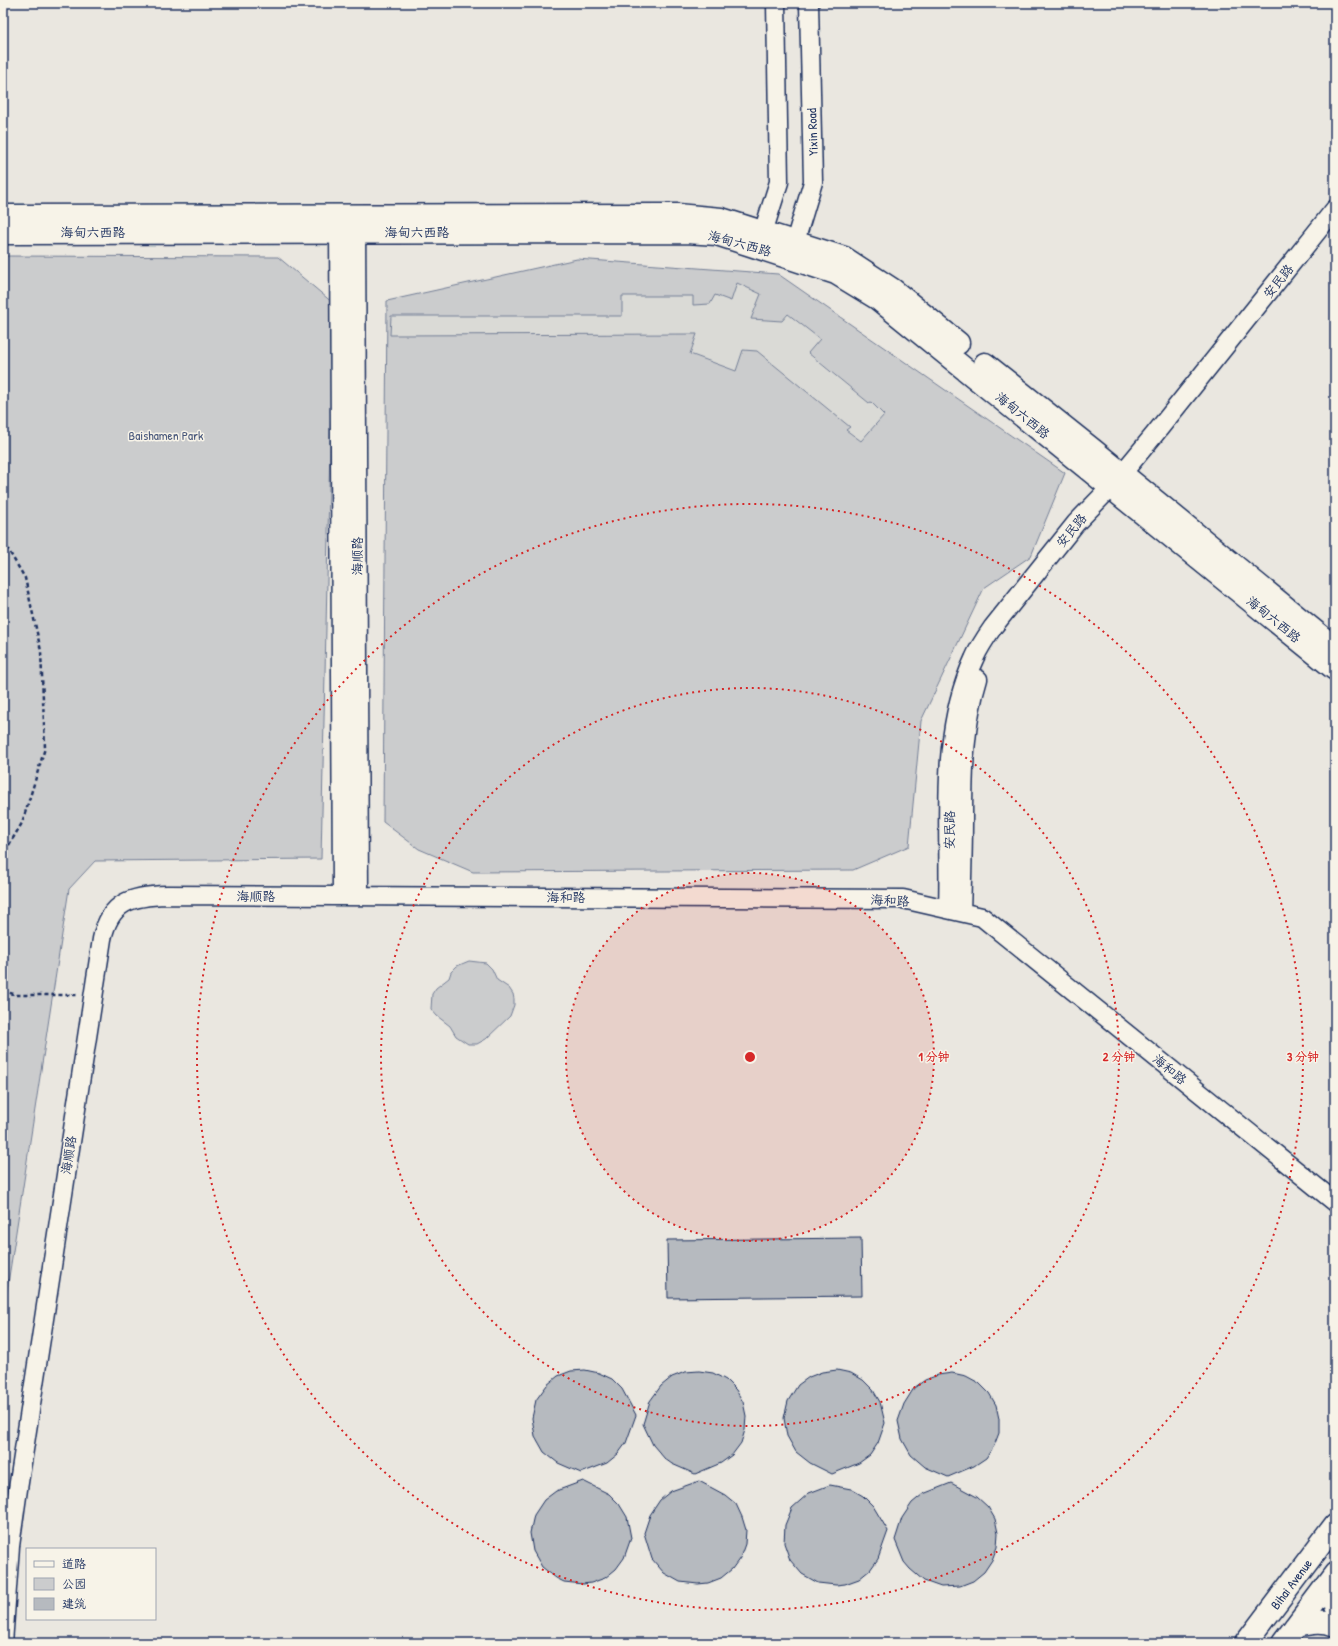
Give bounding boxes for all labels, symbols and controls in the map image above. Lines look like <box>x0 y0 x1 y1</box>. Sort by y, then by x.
street label: Yixin Road <box>802 108 822 156</box>
street label: 海甸六西路 <box>60 223 126 241</box>
street label: 海甸六西路 <box>384 223 450 241</box>
street label: 海甸六西路 <box>706 226 774 260</box>
street label: 安民路 <box>1259 260 1297 302</box>
street label: 海甸六西路 <box>992 388 1054 442</box>
park label: Baishamen Park <box>129 426 204 444</box>
street label: 安民路 <box>1052 509 1090 551</box>
street label: 海顺路 <box>348 536 366 576</box>
street label: 海甸六西路 <box>1243 592 1305 646</box>
street label: 安民路 <box>940 810 958 850</box>
street label: 海顺路 <box>236 887 276 905</box>
street label: 海和路 <box>546 888 586 906</box>
street label: 海和路 <box>870 890 910 910</box>
text: 1 分钟 <box>918 1048 950 1065</box>
text: 2 分钟 <box>1103 1048 1135 1065</box>
text: 3 分钟 <box>1287 1048 1319 1065</box>
centre of rings <box>743 1050 757 1064</box>
street label: 海和路 <box>1149 1050 1191 1088</box>
street label: 海顺路 <box>56 1134 80 1176</box>
legend <box>26 1548 156 1620</box>
text: 道路 <box>62 1555 86 1572</box>
street label: Bihai Avenue <box>1266 1555 1316 1613</box>
text: 公园 <box>62 1575 86 1592</box>
text: 建筑 <box>62 1595 86 1612</box>

